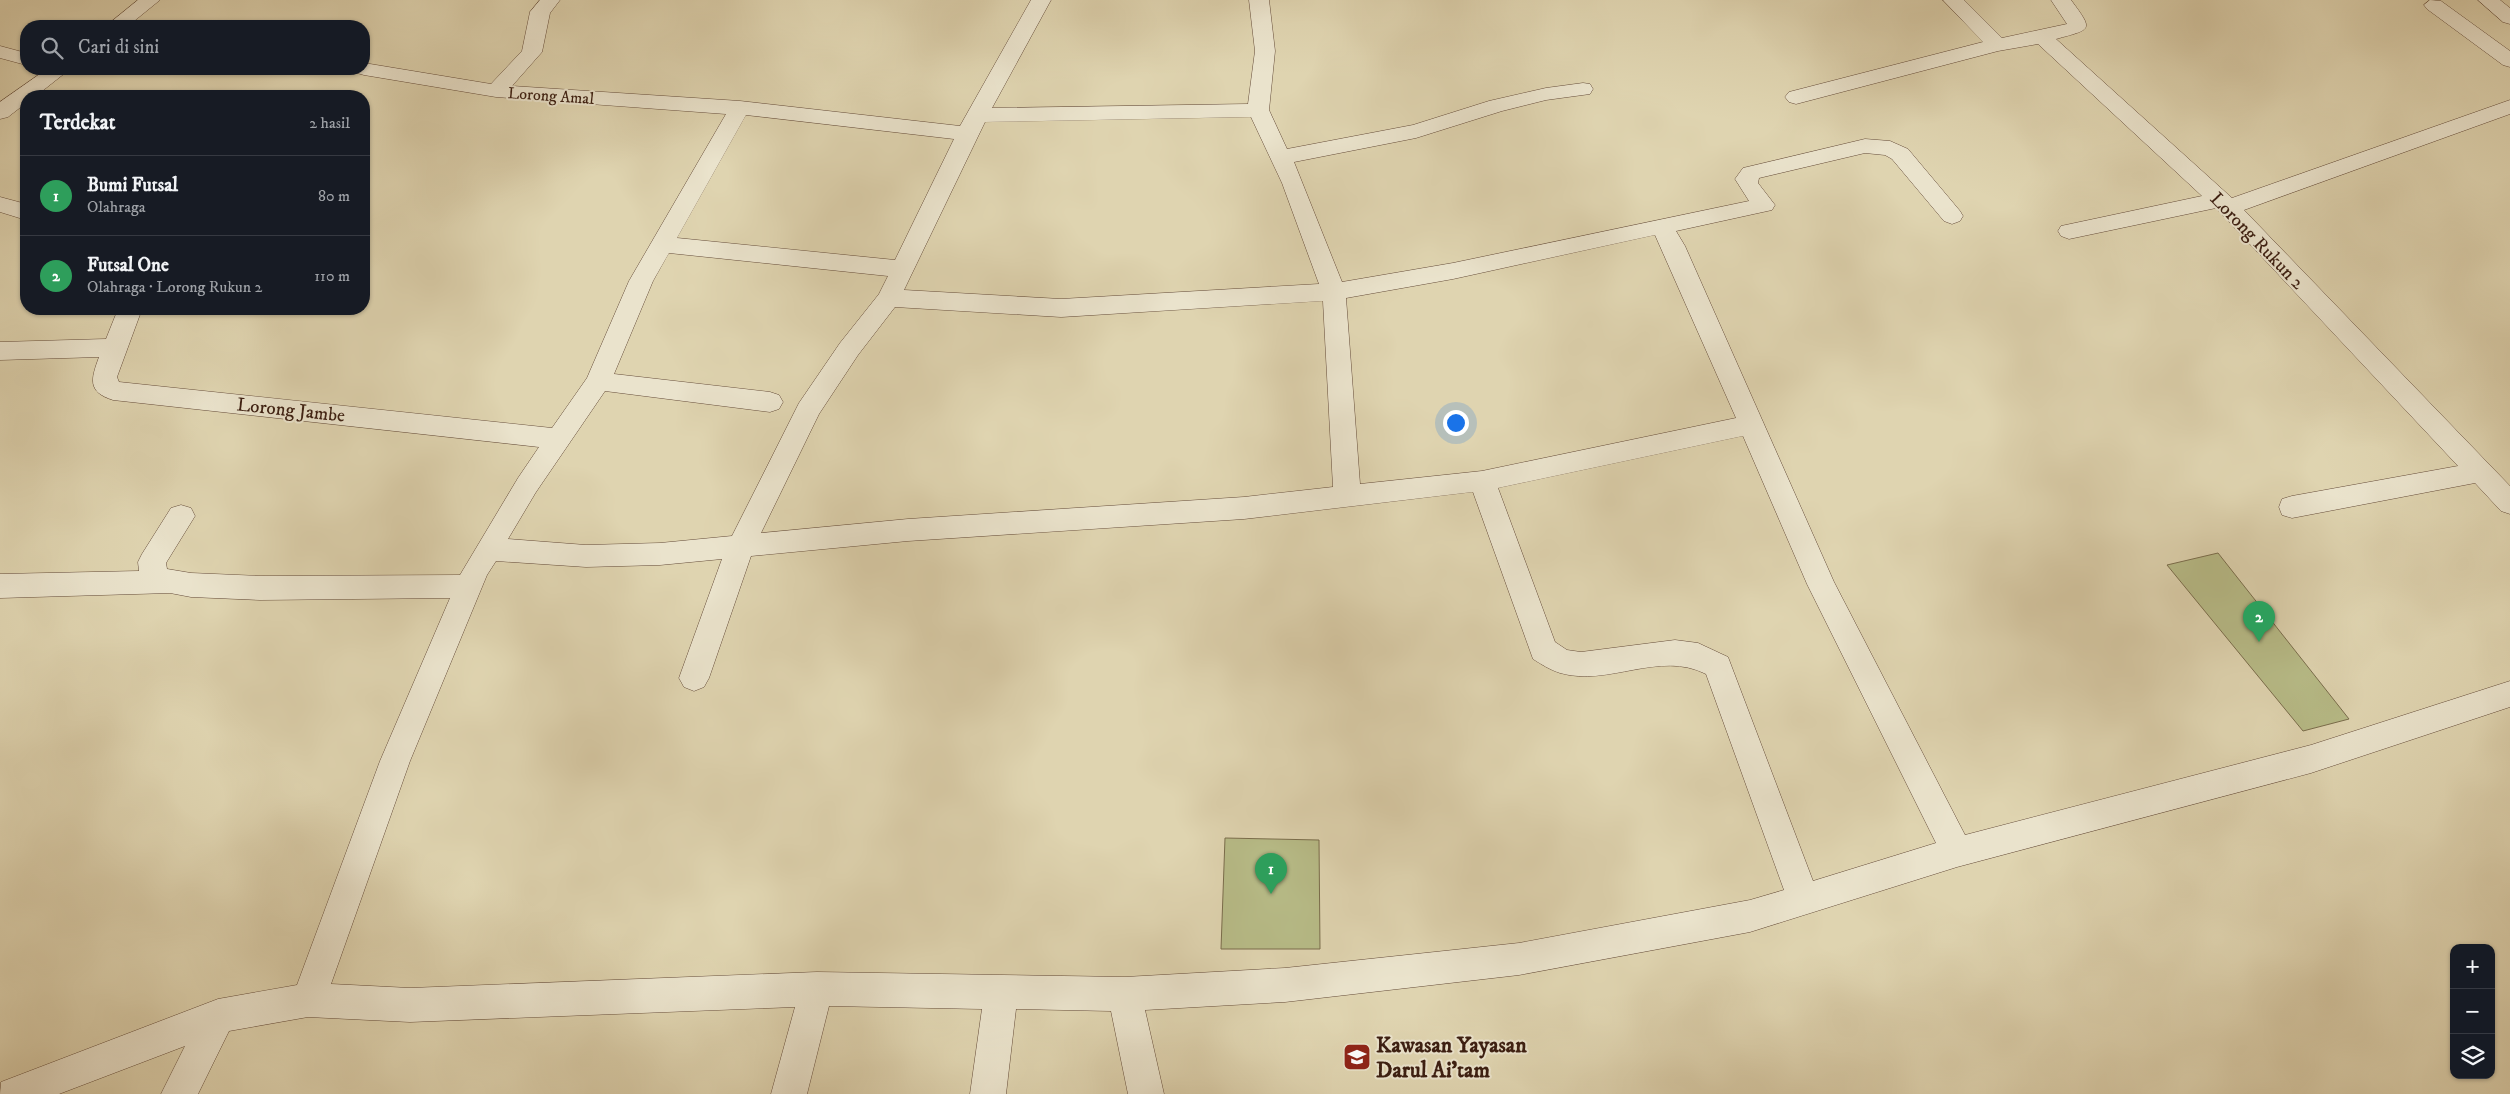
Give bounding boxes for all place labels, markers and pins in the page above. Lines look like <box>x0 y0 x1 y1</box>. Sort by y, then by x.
pin: 2 <box>2243 601 2275 642</box>
pin: 1 <box>1255 853 1287 894</box>
place label: Kawasan Yayasan Darul Ai'tam <box>1376 1032 1527 1084</box>
school or university icon: Kawasan Yayasan Darul Ai'tam <box>1342 1042 1372 1072</box>

